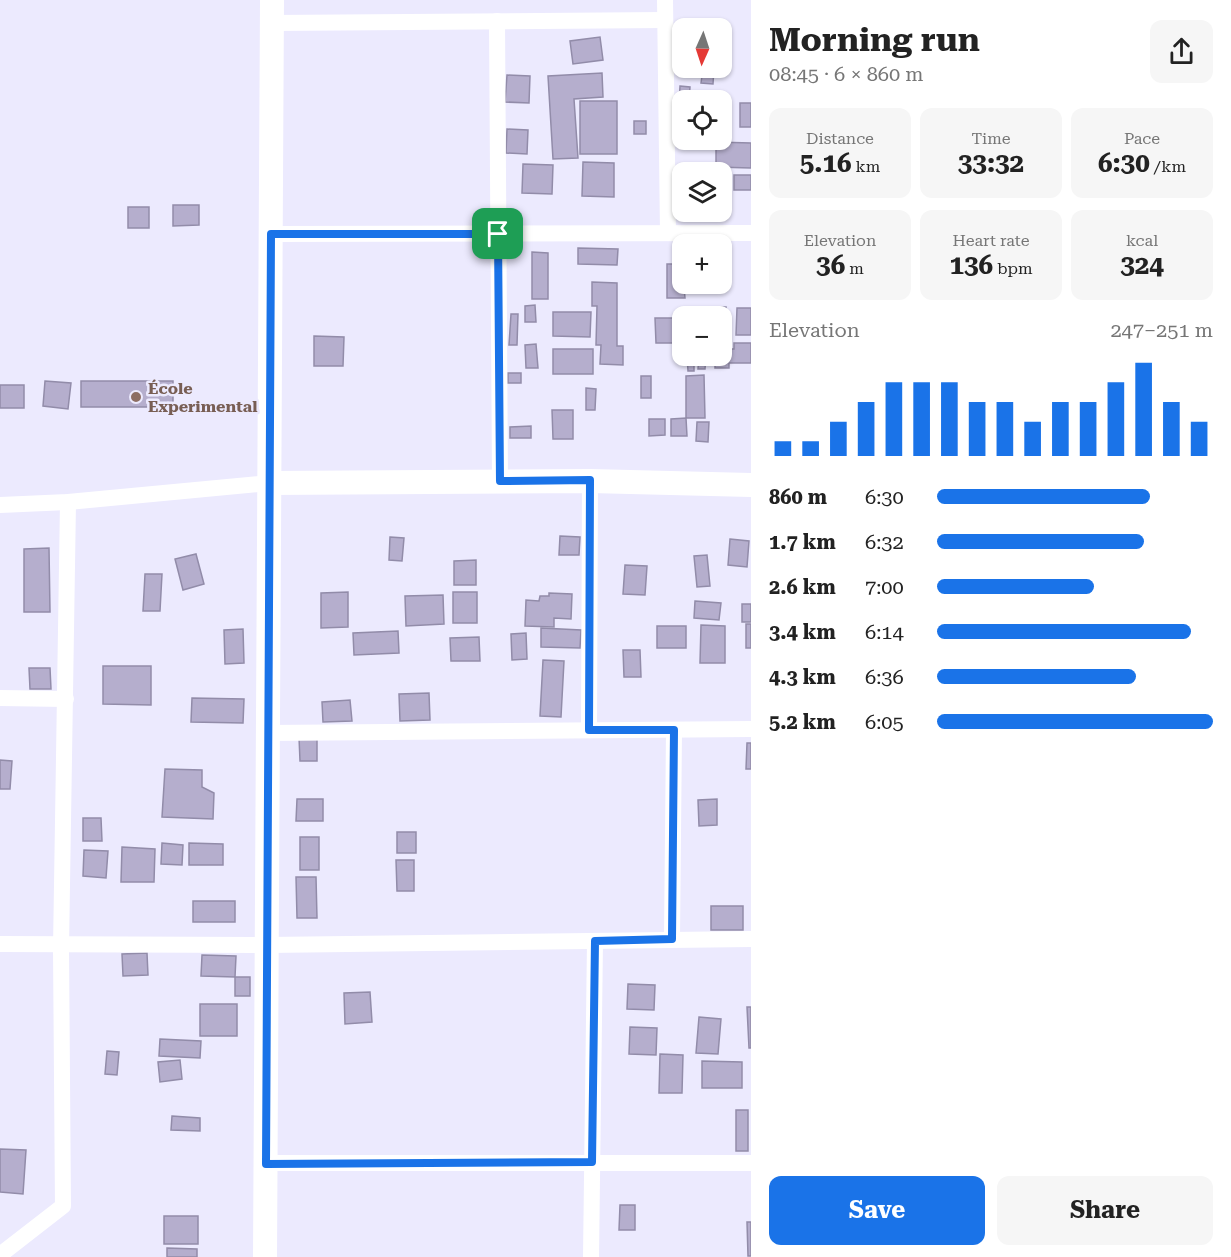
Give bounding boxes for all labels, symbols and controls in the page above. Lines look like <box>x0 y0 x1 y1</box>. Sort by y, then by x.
north arrow <box>672 18 732 78</box>
map controls <box>672 18 732 366</box>
text: Morning run <box>769 20 980 59</box>
button: share <box>1150 20 1213 83</box>
text: 08:45 · 6 × 860 m <box>769 62 924 86</box>
button: locate <box>672 90 732 150</box>
text: Distance <box>806 129 874 148</box>
text: Time <box>971 129 1011 148</box>
text: Pace <box>1124 129 1160 148</box>
text: 5.16 <box>800 148 852 178</box>
text: 33:32 <box>958 148 1024 178</box>
text: 6:30 <box>1098 148 1150 178</box>
text: km <box>852 157 880 176</box>
text: /km <box>1150 157 1186 176</box>
button: layers <box>672 162 732 222</box>
pin <box>472 208 523 259</box>
icon: arrive <box>481 217 514 250</box>
text: Elevation <box>804 231 876 250</box>
text: Heart rate <box>953 231 1029 250</box>
text: kcal <box>1126 231 1158 250</box>
button: + <box>672 234 732 294</box>
text: 36 <box>816 250 845 280</box>
text: 136 <box>949 250 993 280</box>
text: 324 <box>1120 250 1164 280</box>
text: m <box>845 259 864 278</box>
text: bpm <box>993 259 1033 278</box>
button: − <box>672 306 732 366</box>
text: Elevation <box>769 318 860 342</box>
text: 247–251 m <box>1110 318 1213 342</box>
place label: École Experimental <box>148 379 258 416</box>
marker: École Experimental <box>129 390 143 404</box>
text: 860 m <box>769 485 827 509</box>
text: 6:30 <box>865 485 904 509</box>
text: 1.7 km <box>769 530 836 554</box>
text: 6:32 <box>865 530 904 554</box>
text: 2.6 km <box>769 575 836 599</box>
text: 7:00 <box>865 575 904 599</box>
text: 3.4 km <box>769 620 836 644</box>
text: 6:14 <box>865 620 904 644</box>
text: 4.3 km <box>769 665 836 689</box>
text: 6:36 <box>865 665 904 689</box>
text: 5.2 km <box>769 710 836 734</box>
text: 6:05 <box>865 710 904 734</box>
button: Save <box>769 1176 985 1245</box>
button: Share <box>997 1176 1213 1245</box>

